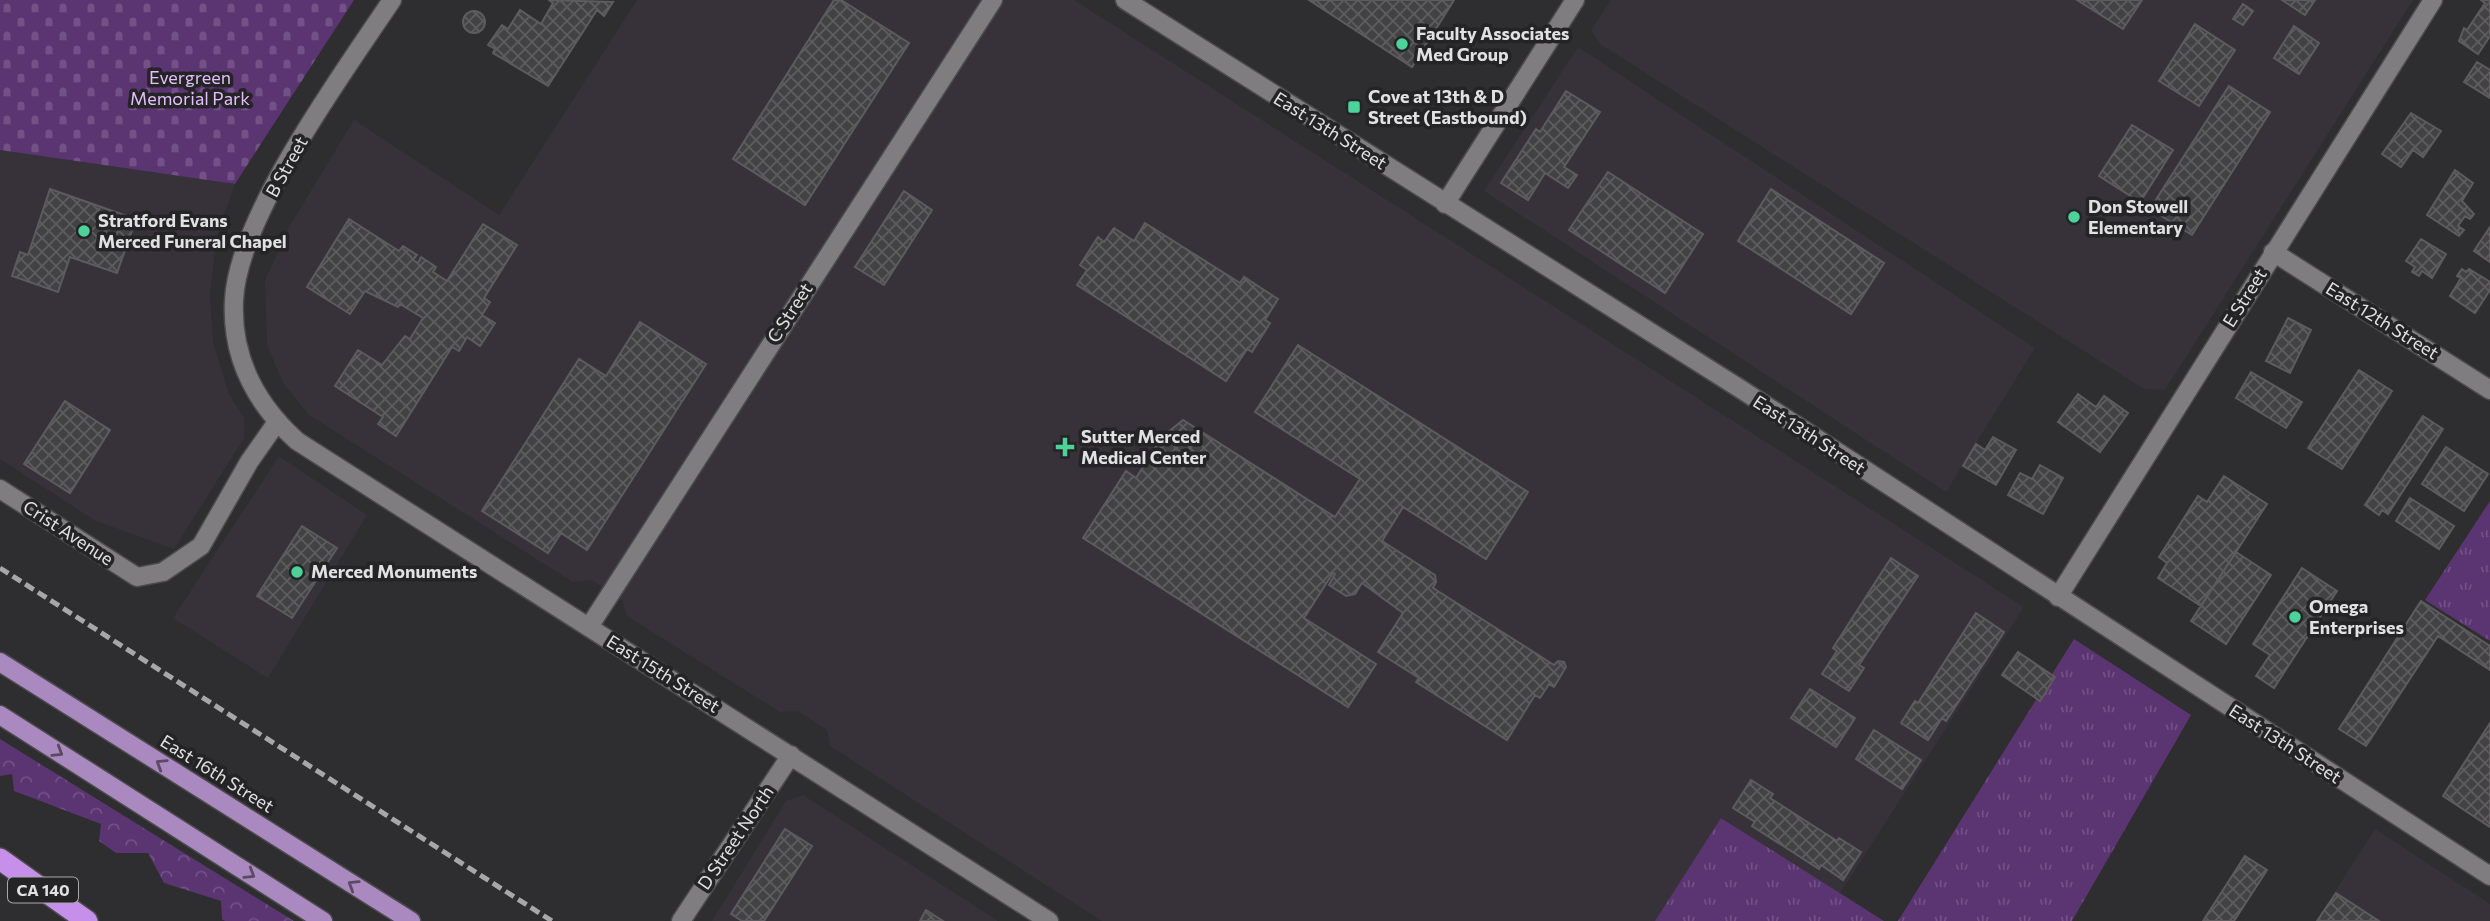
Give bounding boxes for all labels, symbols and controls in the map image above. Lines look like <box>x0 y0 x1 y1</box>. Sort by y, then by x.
place label: Faculty Associates Med Group <box>1416 22 1569 65</box>
marker: Faculty Associates Med Group <box>1394 36 1410 52</box>
park label: Evergreen Memorial Park <box>130 66 250 109</box>
place label: Cove at 13th & D Street (Eastbound) <box>1368 85 1527 128</box>
street label: East 13th Street <box>1270 87 1391 174</box>
marker: Cove at 13th & D Street (Eastbound) <box>1346 99 1362 115</box>
street label: B Street <box>261 132 312 201</box>
place label: Don Stowell Elementary <box>2088 195 2188 238</box>
place label: Stratford Evans Merced Funeral Chapel <box>98 209 287 252</box>
marker: Don Stowell Elementary <box>2066 209 2082 225</box>
marker: Stratford Evans Merced Funeral Chapel <box>76 223 92 239</box>
street label: E Street <box>2218 264 2271 331</box>
street label: East 12th Street <box>2322 277 2443 364</box>
street label: C Street <box>762 279 817 346</box>
street label: East 13th Street <box>1749 390 1870 479</box>
place label: Sutter Merced Medical Center <box>1081 425 1207 468</box>
marker: Sutter Merced Medical Center <box>1055 437 1075 457</box>
street label: Crist Avenue <box>19 495 118 569</box>
place label: Merced Monuments <box>311 560 477 582</box>
marker: Merced Monuments <box>289 564 305 580</box>
place label: Omega Enterprises <box>2309 595 2404 638</box>
marker: Omega Enterprises <box>2287 609 2303 625</box>
street label: East 15th Street <box>603 630 724 717</box>
street label: East 13th Street <box>2225 699 2346 788</box>
street label: East 16th Street <box>157 729 278 817</box>
one-way arrow <box>50 744 63 757</box>
one-way arrow <box>155 759 168 772</box>
street label: D Street North <box>692 781 778 893</box>
one-way arrow <box>242 866 255 879</box>
road number: CA 140 <box>8 877 78 902</box>
one-way arrow <box>348 880 361 893</box>

